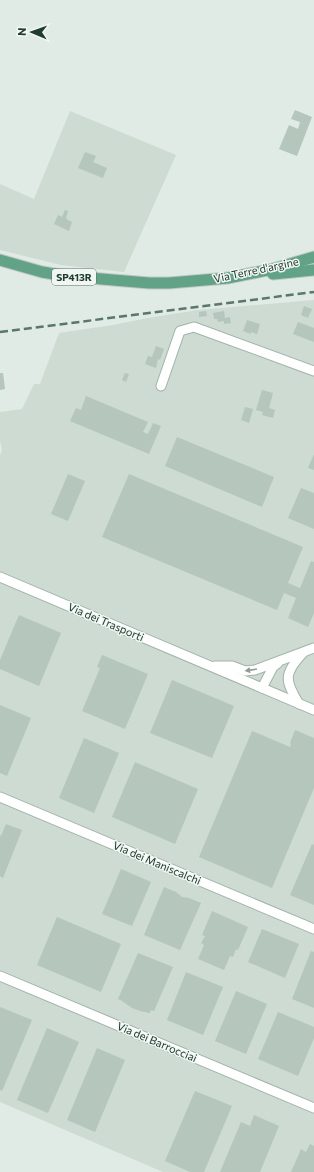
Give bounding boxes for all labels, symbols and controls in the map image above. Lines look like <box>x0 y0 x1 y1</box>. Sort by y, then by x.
north arrow <box>12 12 52 52</box>
text: N <box>15 27 28 36</box>
street label: Via Terre d'argine <box>212 254 300 285</box>
road number: SP413R <box>52 269 96 285</box>
street label: Via dei Trasporti <box>66 600 146 643</box>
one-way arrow <box>245 667 257 673</box>
street label: Via dei Maniscalchi <box>111 838 203 887</box>
street label: Via dei Barrocciai <box>115 1019 199 1064</box>

